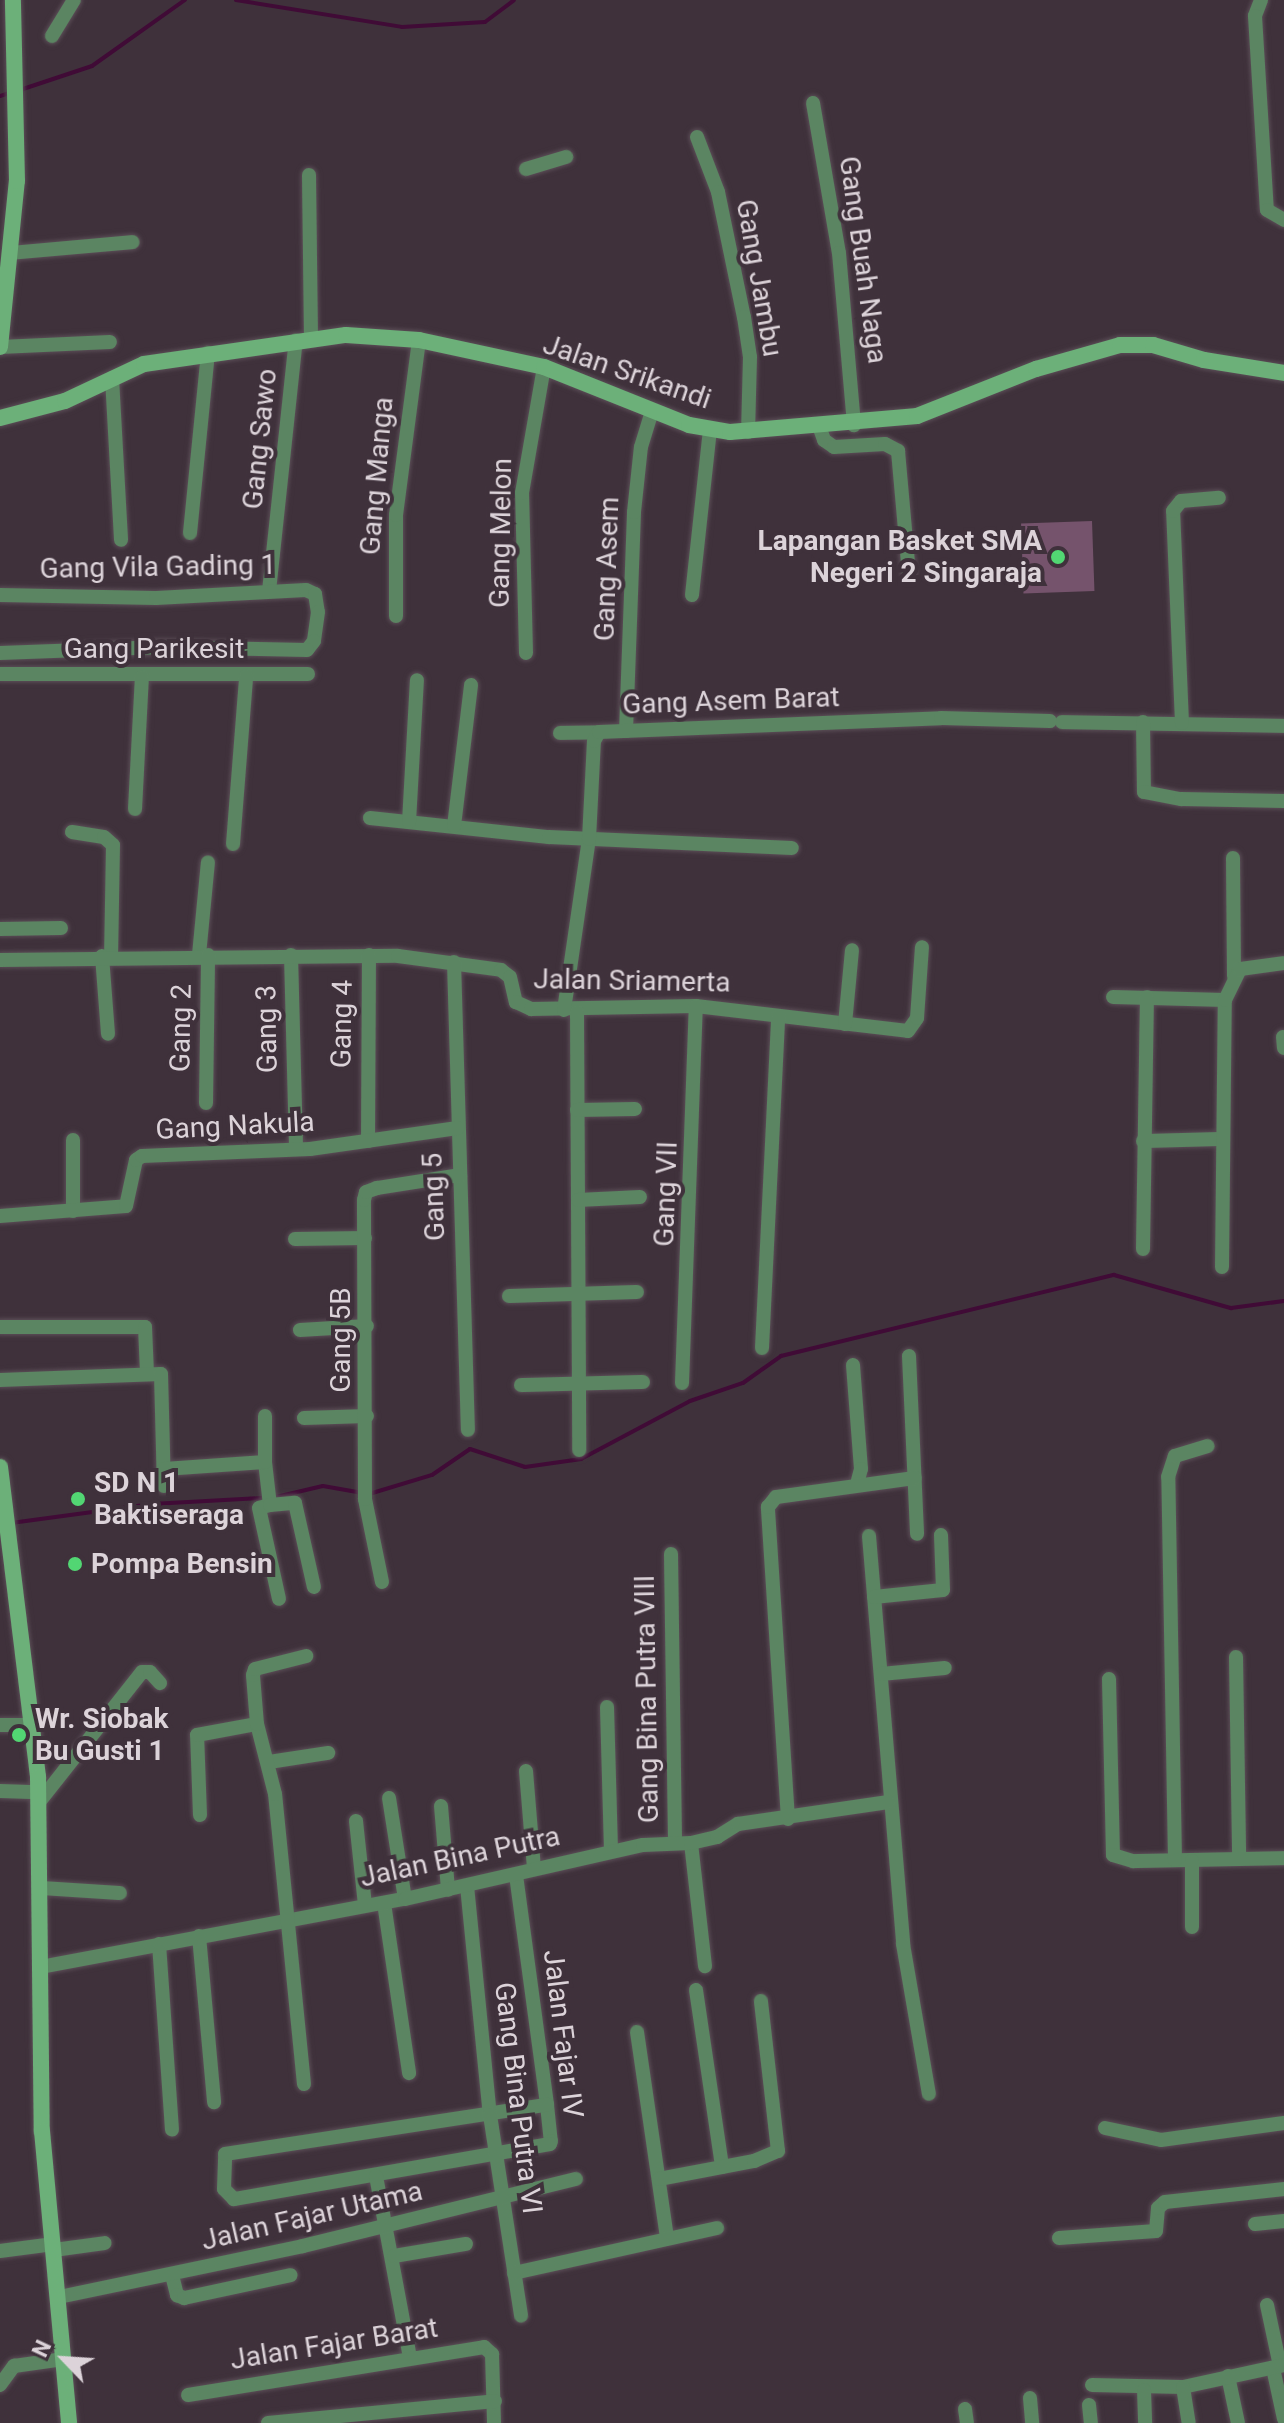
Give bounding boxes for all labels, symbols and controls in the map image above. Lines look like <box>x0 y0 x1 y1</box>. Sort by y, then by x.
street label: Gang Buah Naga <box>832 154 894 366</box>
street label: Gang Jambu <box>729 197 789 359</box>
street label: Jalan Srikandi <box>539 328 715 416</box>
street label: Gang Sawo <box>236 367 284 511</box>
street label: Gang Manga <box>353 396 401 556</box>
street label: Gang Melon <box>483 458 519 608</box>
street label: Gang Asem <box>588 496 626 642</box>
place label: Lapangan Basket SMA Negeri 2 Singaraja <box>758 524 1042 590</box>
street label: Gang Vila Gading 1 <box>39 548 277 586</box>
marker: Lapangan Basket SMA Negeri 2 Singaraja <box>1049 548 1067 566</box>
street label: Gang Parikesit <box>64 632 244 666</box>
street label: Gang Asem Barat <box>622 680 840 722</box>
street label: Jalan Sriamerta <box>533 962 731 1000</box>
street label: Gang 4 <box>324 980 360 1068</box>
street label: Gang 2 <box>163 984 199 1072</box>
street label: Gang 3 <box>249 985 285 1073</box>
street label: Gang Nakula <box>155 1105 315 1147</box>
street label: Gang VII <box>647 1141 685 1247</box>
street label: Gang 5 <box>416 1152 452 1242</box>
street label: Gang 5B <box>324 1287 358 1393</box>
place label: SD N 1 Baktiseraga <box>94 1466 244 1532</box>
marker: SD N 1 Baktiseraga <box>69 1490 87 1508</box>
place label: Pompa Bensin <box>91 1547 273 1581</box>
marker: Pompa Bensin <box>66 1555 84 1573</box>
street label: Gang Bina Putra VIII <box>628 1575 666 1823</box>
place label: Wr. Siobak Bu Gusti 1 <box>35 1702 169 1768</box>
marker: Wr. Siobak Bu Gusti 1 <box>10 1726 28 1744</box>
street label: Jalan Bina Putra <box>357 1819 563 1895</box>
street label: Jalan Fajar IV <box>536 1948 590 2120</box>
street label: Gang Bina Putra VI <box>487 1980 549 2216</box>
street label: Jalan Fajar Utama <box>198 2174 426 2258</box>
street label: Jalan Fajar Barat <box>228 2311 440 2377</box>
north arrow <box>24 2319 104 2399</box>
text: N <box>27 2336 56 2361</box>

